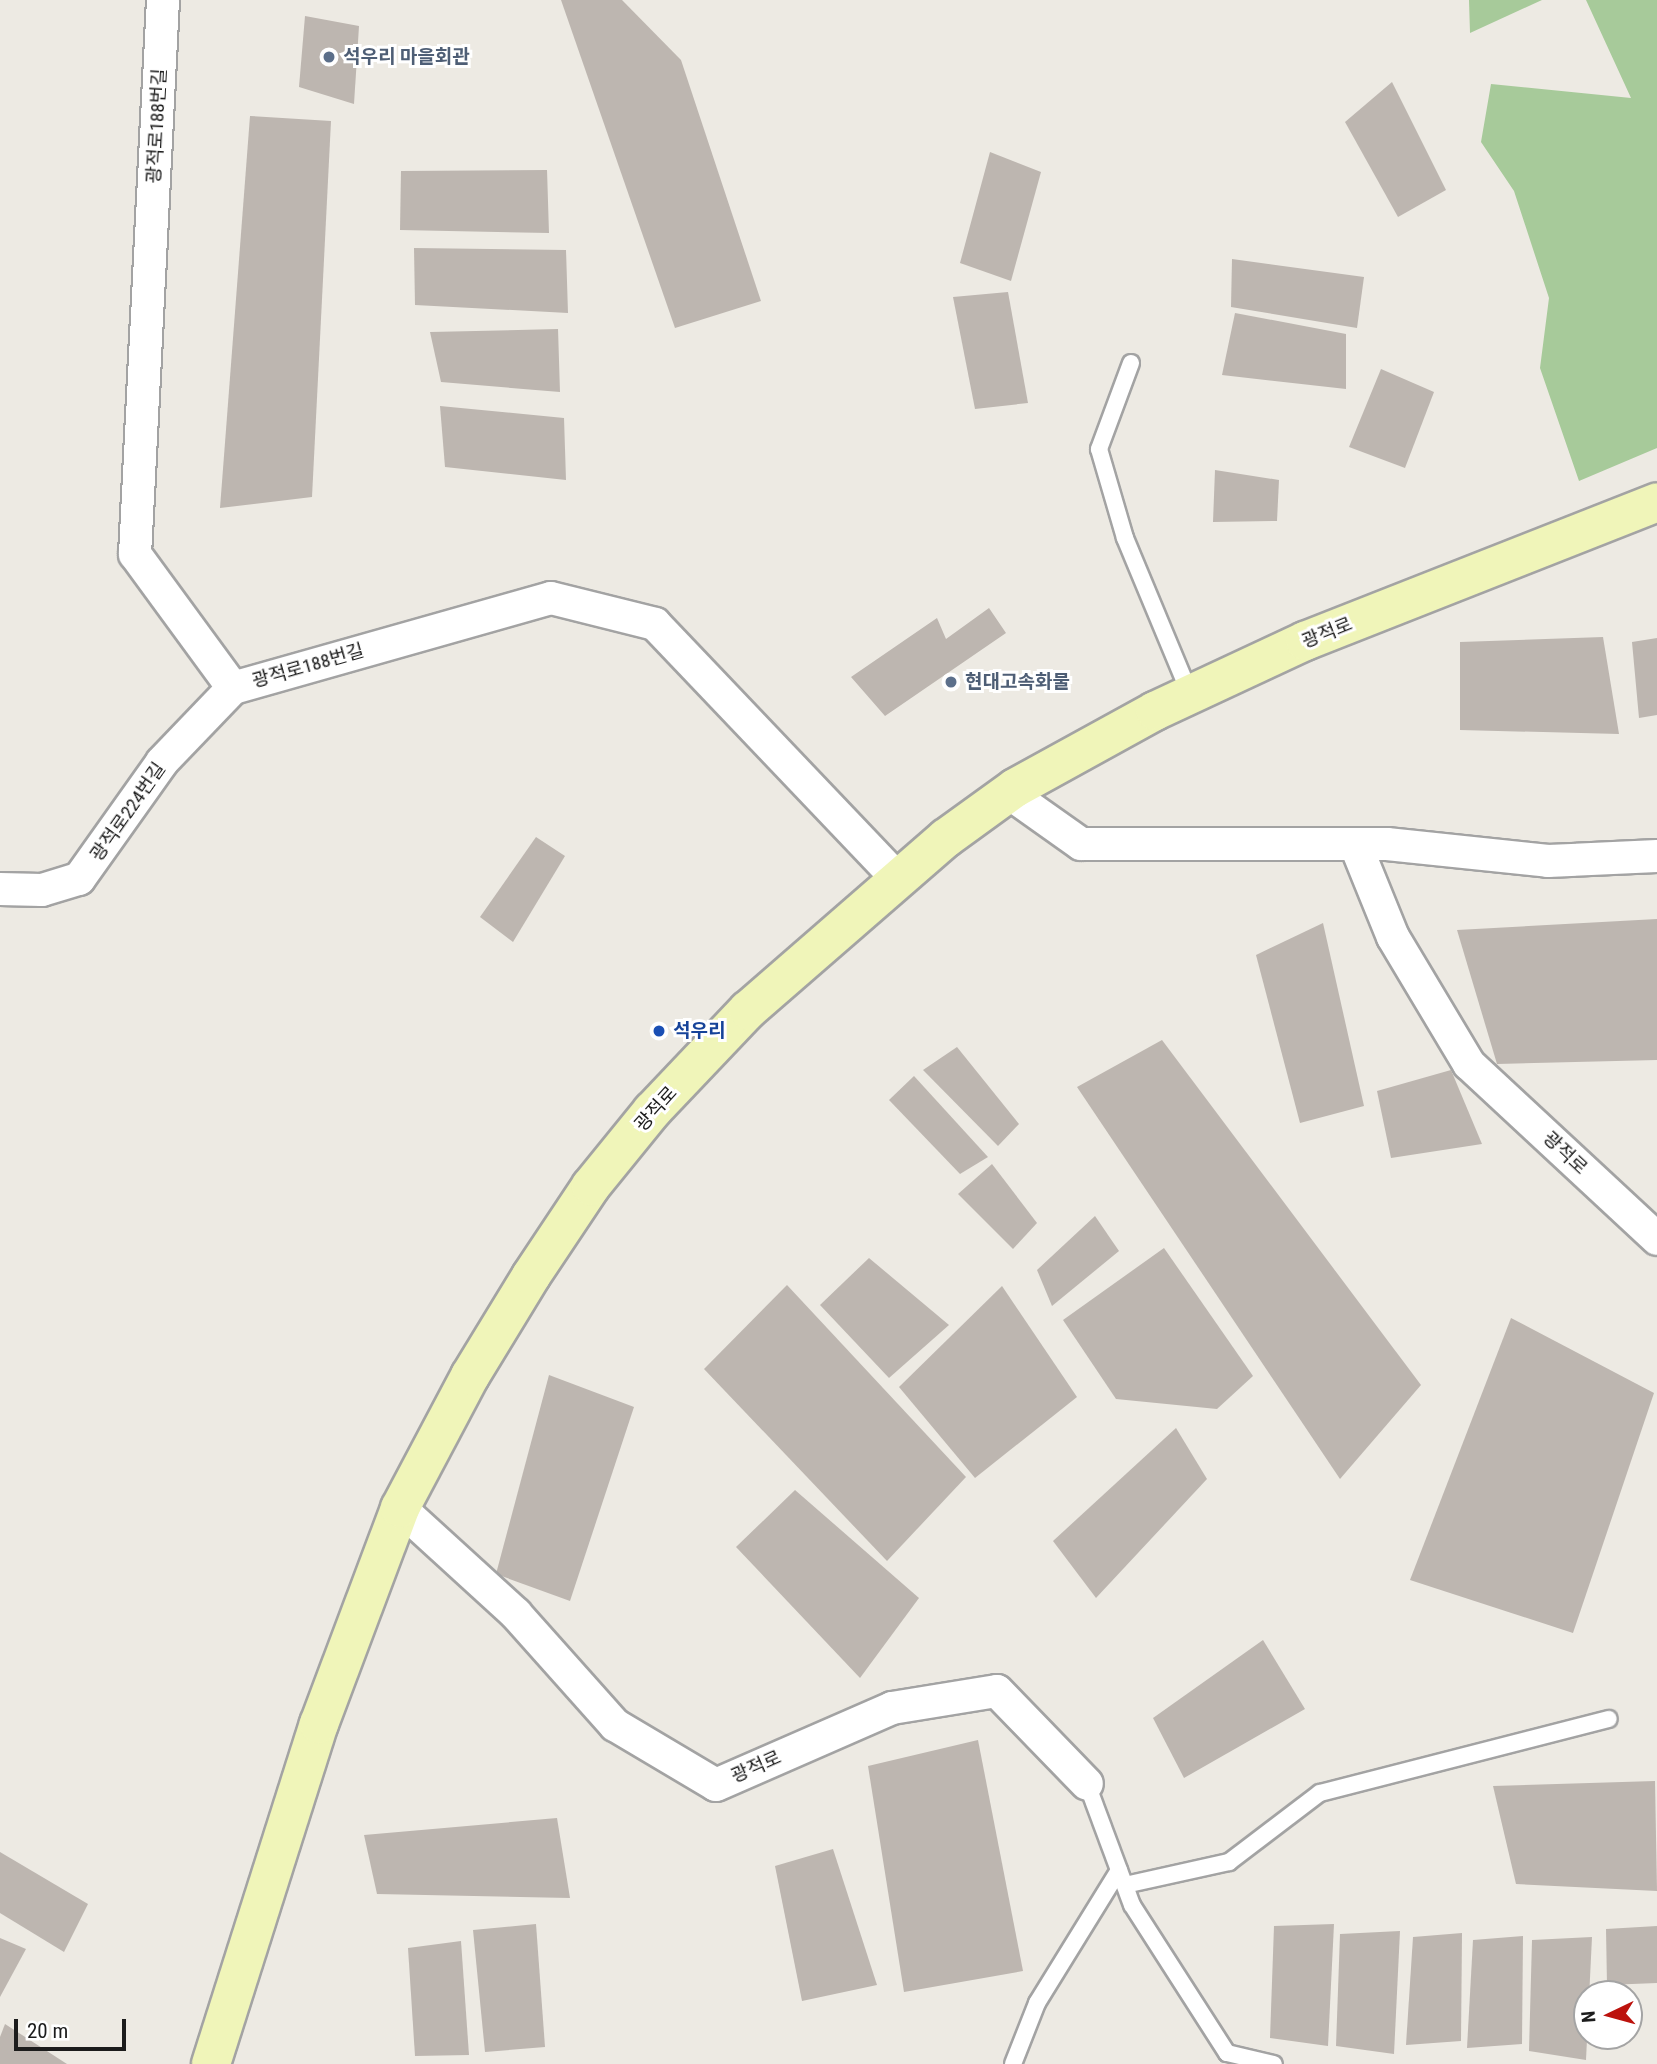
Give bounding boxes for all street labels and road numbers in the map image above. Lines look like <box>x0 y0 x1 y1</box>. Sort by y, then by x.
street label: 광적로188번길 <box>143 68 171 184</box>
street label: 광적로 <box>1298 613 1356 653</box>
street label: 광적로188번길 <box>249 639 367 693</box>
street label: 광적로224번길 <box>86 758 170 866</box>
street label: 광적로 <box>630 1082 682 1136</box>
street label: 광적로 <box>1538 1127 1592 1179</box>
street label: 광적로 <box>727 1746 785 1788</box>

